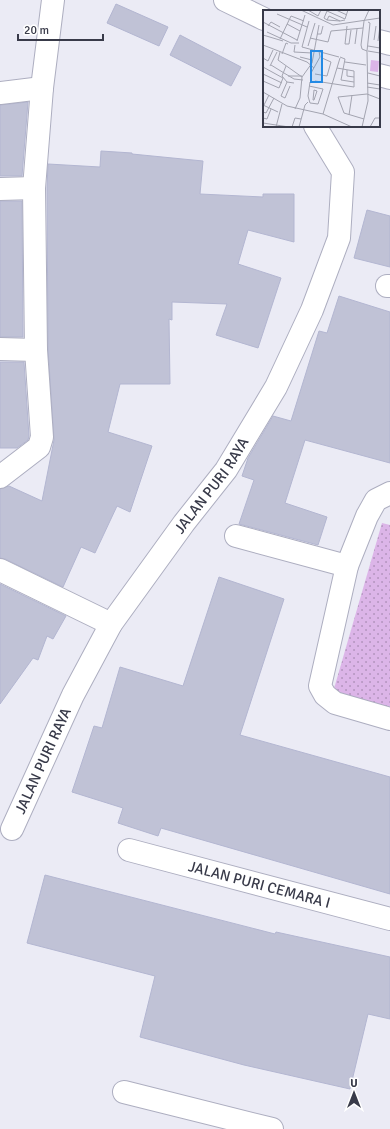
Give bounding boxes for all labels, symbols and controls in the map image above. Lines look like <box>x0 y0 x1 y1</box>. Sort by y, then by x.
inset map <box>263 10 380 127</box>
scale bar <box>18 16 103 42</box>
text: 20 m <box>24 23 49 38</box>
street label: JALAN PURI RAYA <box>170 434 252 537</box>
street label: JALAN PURI RAYA <box>11 705 75 817</box>
street label: JALAN PURI CEMARA I <box>187 857 332 912</box>
north arrow <box>334 1073 374 1113</box>
text: U <box>350 1077 358 1090</box>

